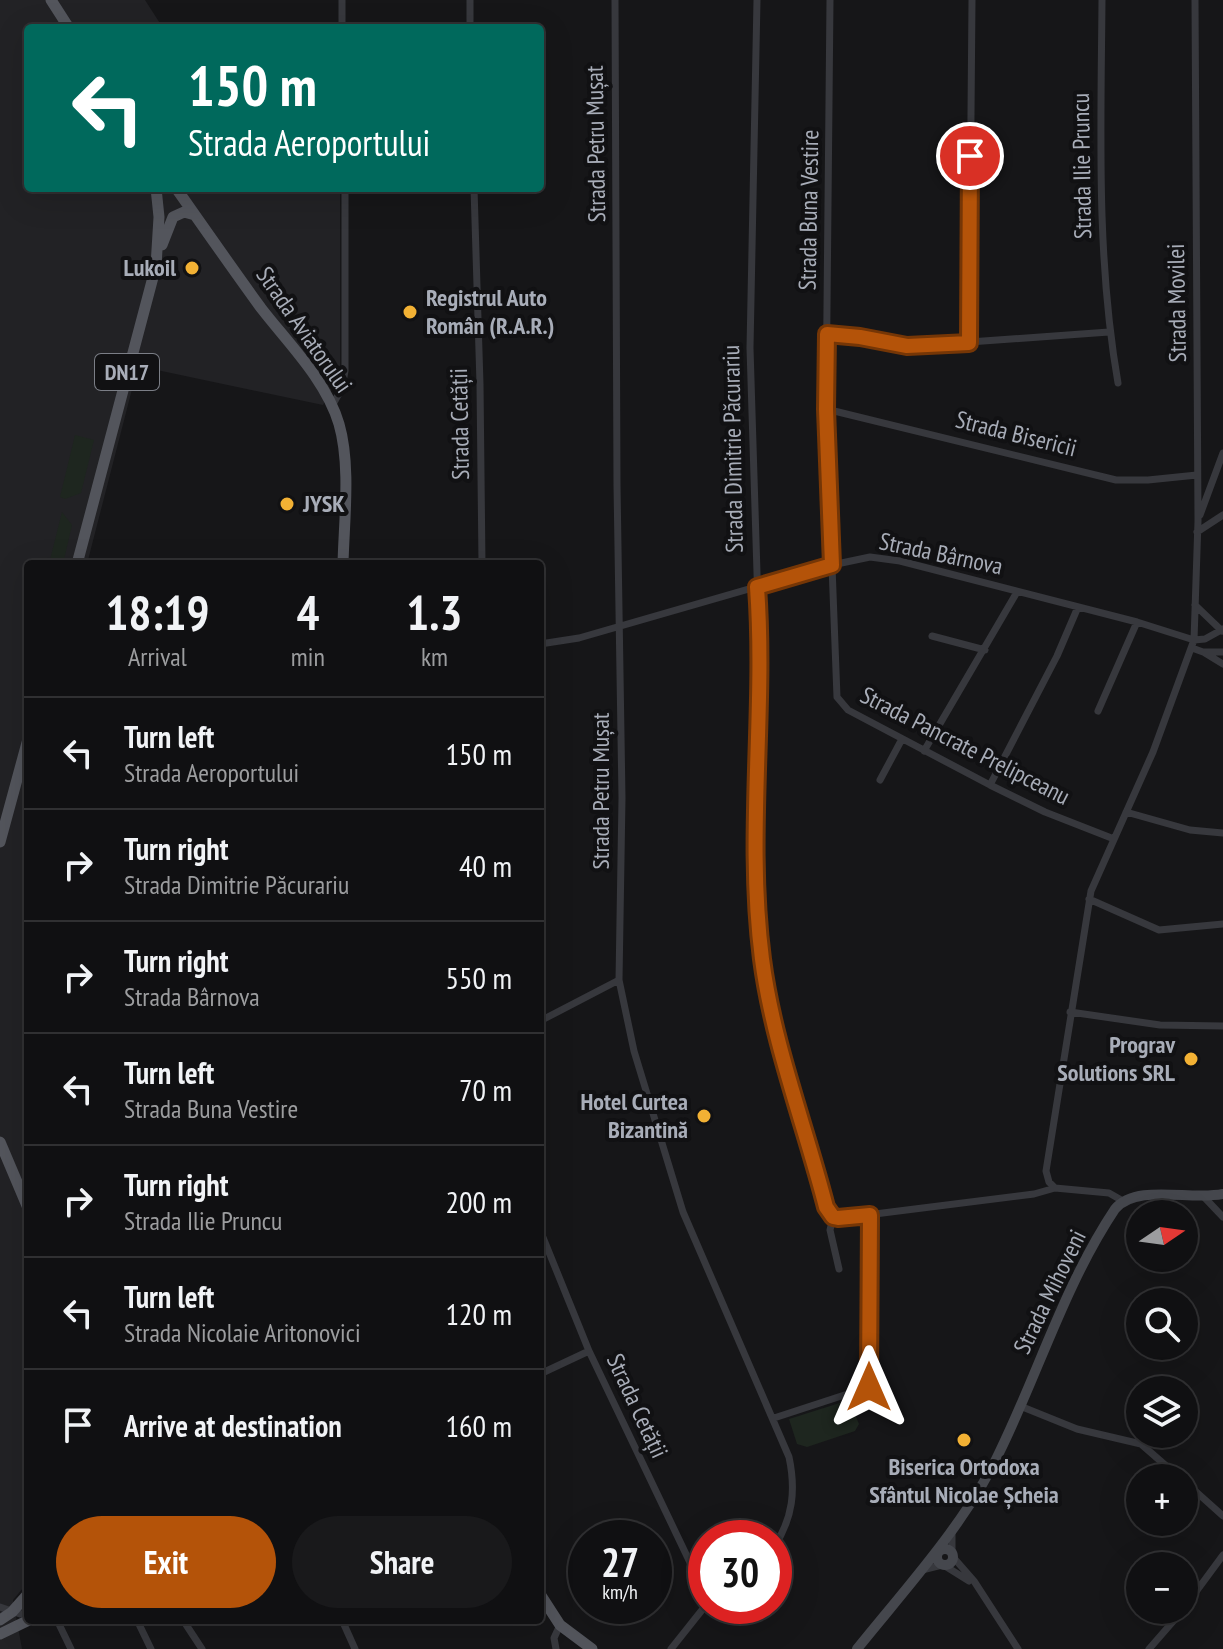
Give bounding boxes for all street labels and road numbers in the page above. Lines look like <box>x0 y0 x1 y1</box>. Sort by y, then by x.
street label: Strada Petru Mușat <box>579 65 612 223</box>
street label: Strada Ilie Pruncu <box>1065 93 1098 239</box>
street label: Strada Buna Vestire <box>792 129 825 291</box>
street label: Strada Movilei <box>1160 243 1193 363</box>
street label: Strada Aviatorului <box>249 261 359 399</box>
street label: Strada Dimitrie Păcurariu <box>715 345 750 553</box>
road number: DN17 <box>95 354 159 390</box>
street label: Strada Cetății <box>443 368 476 480</box>
street label: Strada Bisericii <box>952 404 1080 463</box>
street label: Strada Bârnova <box>877 525 1006 582</box>
street label: Strada Pancrate Prelipceanu <box>855 679 1075 812</box>
street label: Strada Petru Mușat <box>585 712 616 869</box>
street label: Strada Mihoveni <box>1006 1225 1093 1359</box>
street label: Strada Cetății <box>600 1349 675 1463</box>

